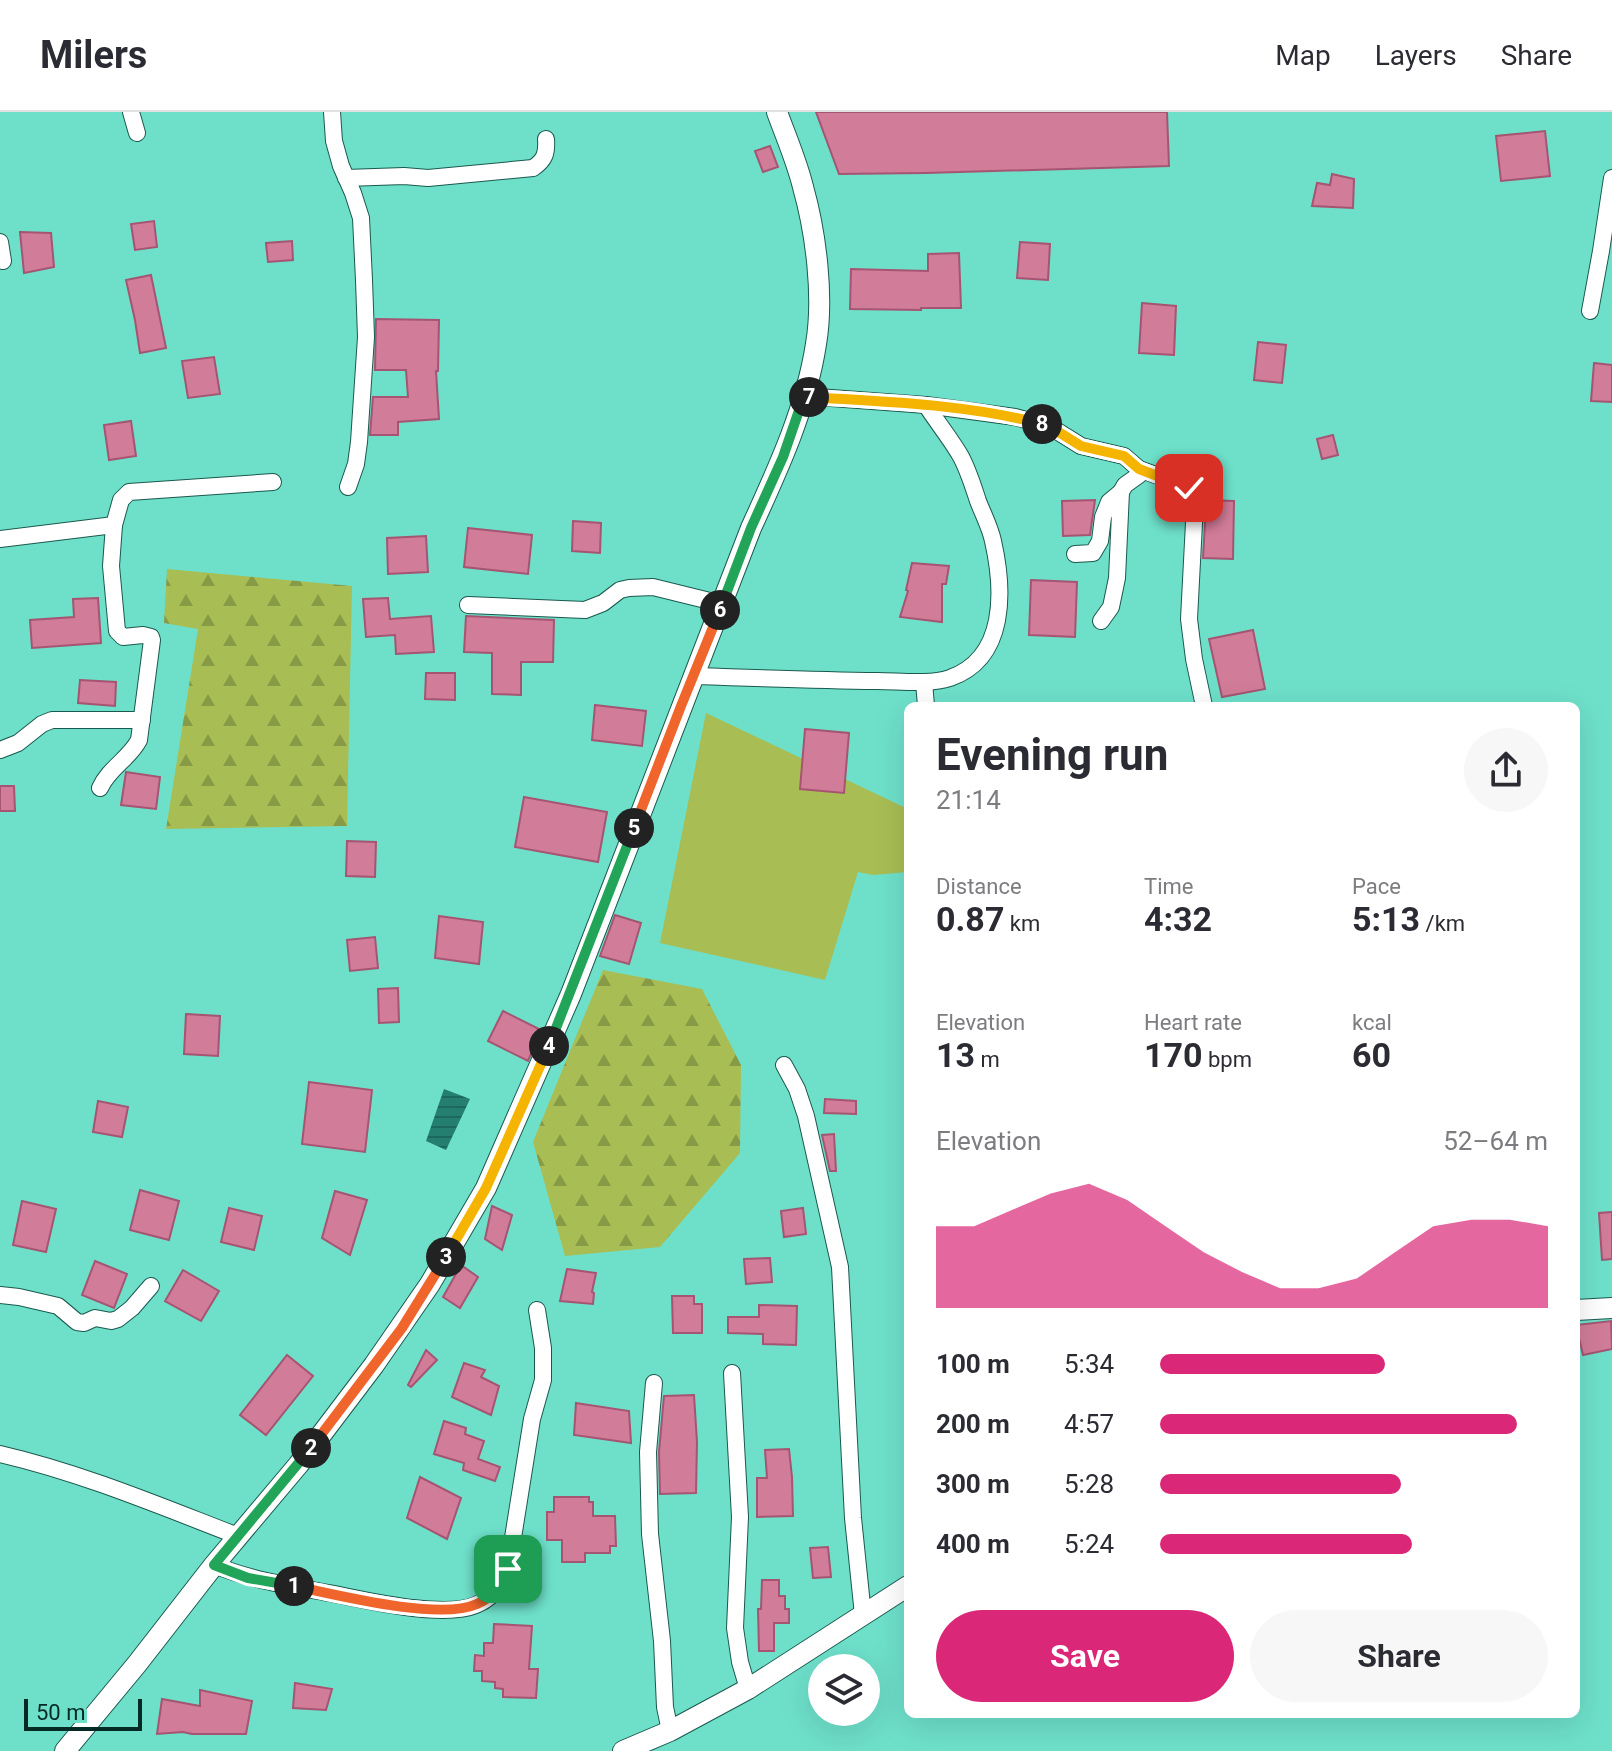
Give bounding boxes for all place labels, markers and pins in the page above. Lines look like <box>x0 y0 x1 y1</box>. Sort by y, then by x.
pin: 7 <box>789 377 829 417</box>
pin: 8 <box>1022 404 1062 444</box>
pin <box>1155 454 1223 522</box>
pin: 6 <box>700 590 740 630</box>
pin: 5 <box>614 808 654 848</box>
pin: 4 <box>529 1026 569 1066</box>
pin: 3 <box>426 1237 466 1277</box>
pin: 2 <box>291 1428 331 1468</box>
pin <box>474 1535 542 1603</box>
pin: 1 <box>274 1566 314 1606</box>

